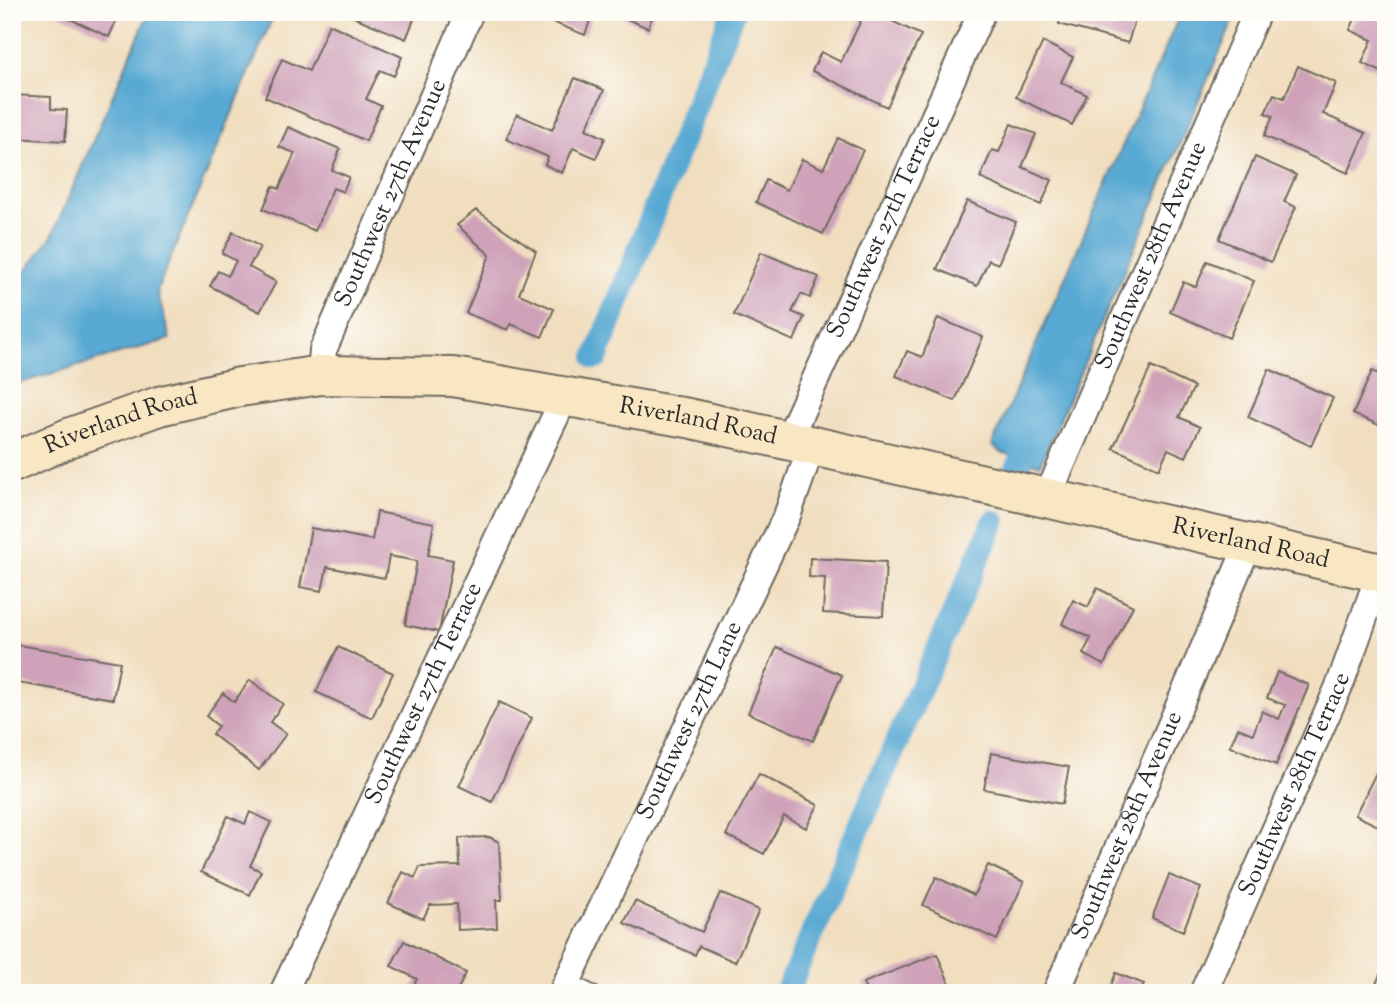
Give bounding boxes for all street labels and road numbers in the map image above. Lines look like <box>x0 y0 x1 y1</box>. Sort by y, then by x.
street label: Southwest 27th Avenue <box>327 74 456 313</box>
street label: Southwest 27th Terrace <box>819 110 950 344</box>
street label: Southwest 28th Avenue <box>1087 136 1216 375</box>
street label: Riverland Road <box>39 380 202 464</box>
street label: Riverland Road <box>617 389 781 454</box>
street label: Riverland Road <box>1169 510 1333 578</box>
street label: Southwest 27th Terrace <box>357 577 491 810</box>
street label: Southwest 27th Lane <box>629 616 752 826</box>
street label: Southwest 28th Terrace <box>1231 668 1360 902</box>
street label: Southwest 28th Avenue <box>1064 706 1192 945</box>

